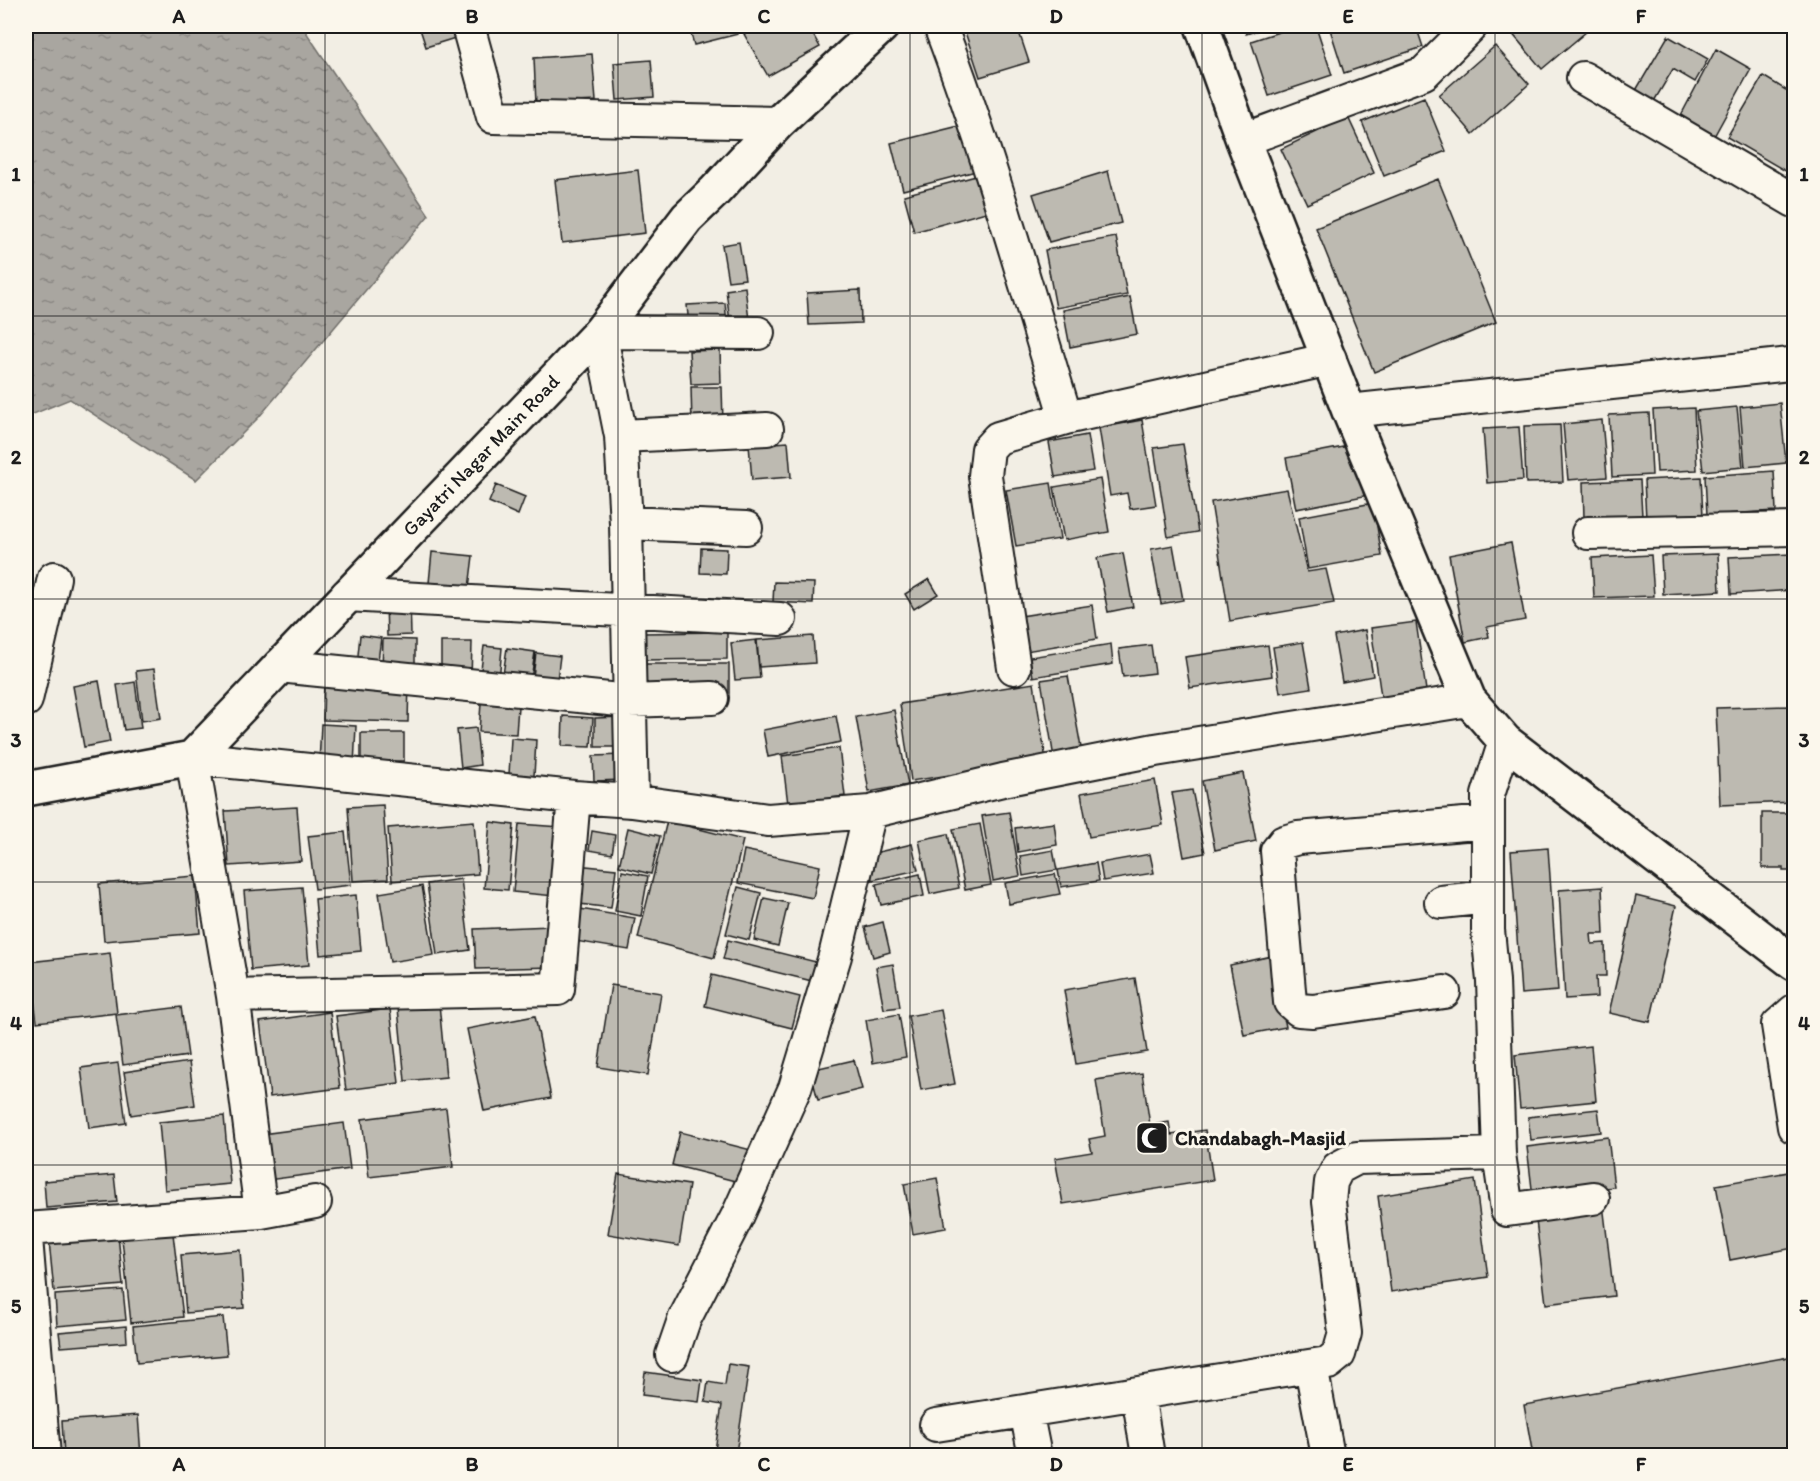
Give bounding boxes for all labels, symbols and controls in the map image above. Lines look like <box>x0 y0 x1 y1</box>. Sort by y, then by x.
text: A <box>172 4 186 28</box>
text: B <box>466 4 479 28</box>
text: C <box>758 4 771 28</box>
text: D <box>1049 4 1063 28</box>
text: E <box>1342 4 1354 28</box>
text: F <box>1636 4 1647 28</box>
text: 1 <box>11 162 21 186</box>
text: 1 <box>1799 162 1809 186</box>
street label: Gayatri Nagar Main Road <box>397 369 565 541</box>
text: 2 <box>11 445 22 469</box>
text: 2 <box>1799 445 1810 469</box>
text: 3 <box>11 728 22 752</box>
text: 3 <box>1799 728 1810 752</box>
text: 4 <box>10 1011 22 1035</box>
text: 4 <box>1798 1011 1810 1035</box>
mosque icon: Chandabagh-Masjid <box>1134 1120 1170 1156</box>
place label: Chandabagh-Masjid <box>1175 1126 1346 1151</box>
text: 5 <box>11 1294 22 1318</box>
text: 5 <box>1799 1294 1810 1318</box>
text: A <box>172 1452 186 1476</box>
text: B <box>466 1452 479 1476</box>
text: C <box>758 1452 771 1476</box>
text: D <box>1049 1452 1063 1476</box>
text: E <box>1342 1452 1354 1476</box>
text: F <box>1636 1452 1647 1476</box>

